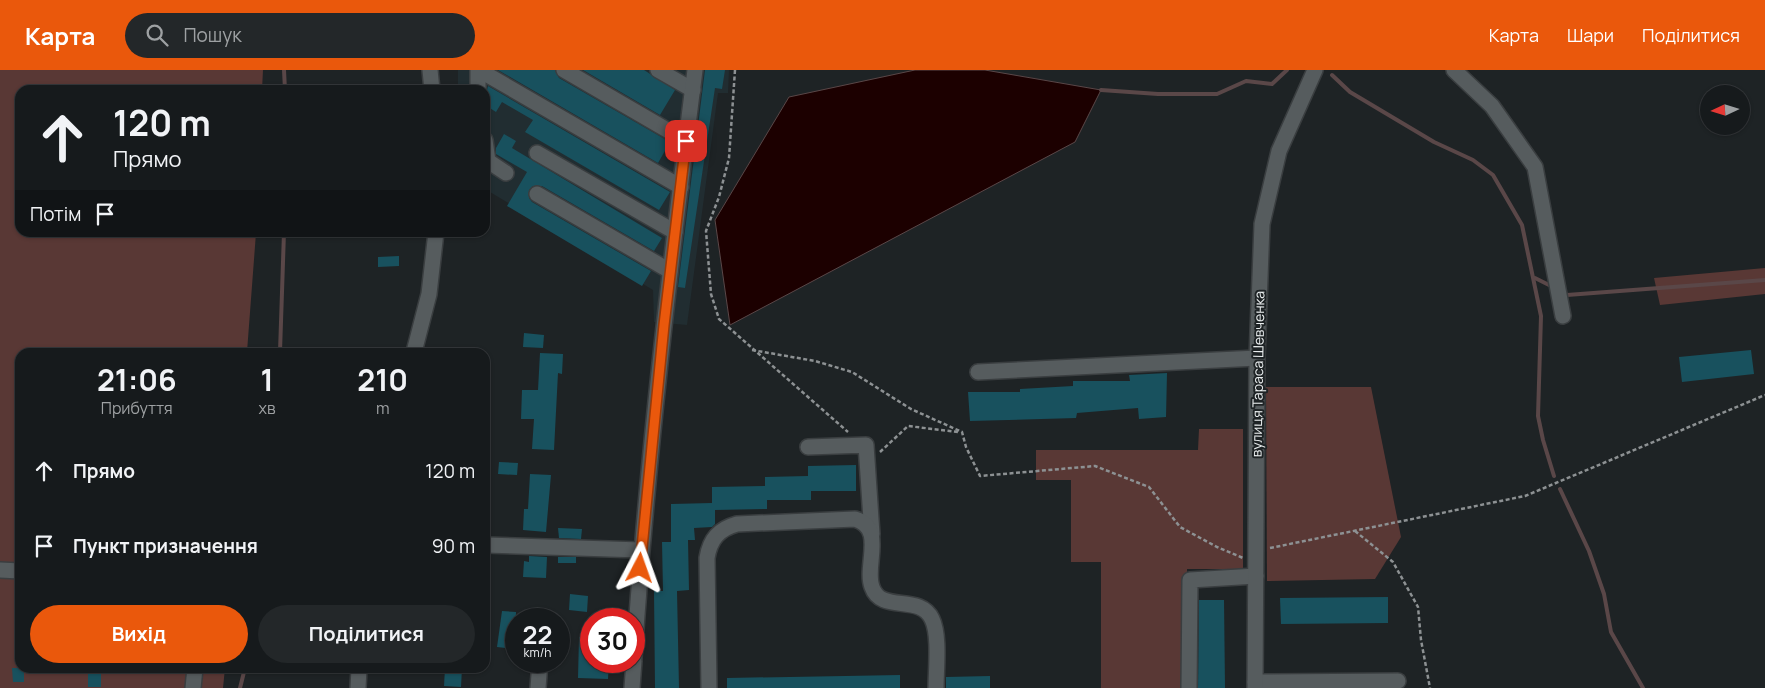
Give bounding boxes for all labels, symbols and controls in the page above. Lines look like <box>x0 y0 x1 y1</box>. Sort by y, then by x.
search box <box>125 13 475 58</box>
text: Карта <box>25 19 95 52</box>
icon: search <box>143 21 171 49</box>
text: Пошук <box>183 22 242 48</box>
text: Карта <box>1489 23 1539 47</box>
text: Шари <box>1567 23 1614 47</box>
text: Поділитися <box>1642 23 1740 47</box>
north arrow <box>1700 85 1750 135</box>
map controls <box>1700 85 1750 135</box>
text: 120 m <box>113 99 211 147</box>
icon: ahead <box>30 105 95 170</box>
pin <box>665 120 707 162</box>
icon: arrive <box>672 127 700 155</box>
text: Прямо <box>113 144 182 174</box>
icon: arrive <box>91 200 119 228</box>
text: Потім <box>30 201 81 227</box>
street label: вулиця Тараса Шевченка <box>1247 291 1268 457</box>
text: 21:06 <box>97 359 177 400</box>
text: 1 <box>260 359 274 400</box>
text: 210 <box>357 359 408 400</box>
text: Прибуття <box>101 397 173 419</box>
text: хв <box>258 397 275 419</box>
text: m <box>376 397 390 419</box>
icon: ahead <box>30 457 58 485</box>
text: Прямо <box>73 458 135 484</box>
text: 120 m <box>425 458 475 484</box>
icon: arrive <box>30 532 58 560</box>
text: Пункт призначення <box>73 533 258 559</box>
text: 90 m <box>432 533 475 559</box>
position arrow <box>613 541 665 593</box>
button: Вихід <box>30 605 248 663</box>
button: Поділитися <box>258 605 475 663</box>
speed limit sign: 30 <box>580 608 645 673</box>
text: 22 <box>523 617 552 652</box>
text: km/h <box>524 644 551 661</box>

